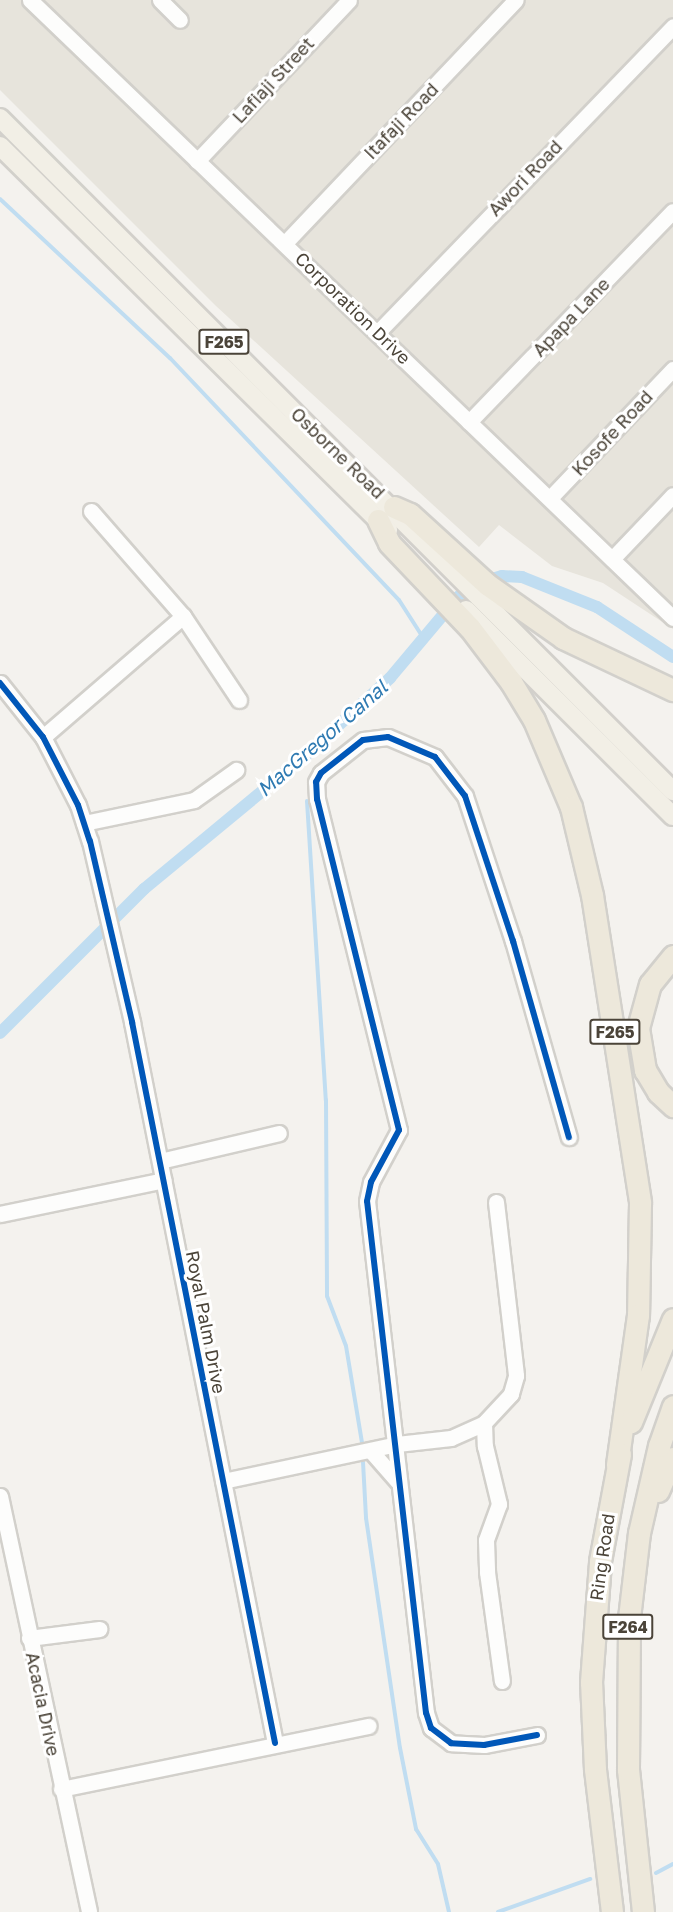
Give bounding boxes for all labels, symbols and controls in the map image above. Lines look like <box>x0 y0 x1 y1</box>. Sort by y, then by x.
street label: Lafiaji Street <box>228 33 318 127</box>
street label: Itafaji Road <box>359 78 443 164</box>
street label: Awori Road <box>484 136 566 220</box>
street label: Corporation Drive <box>291 248 415 368</box>
street label: Apapa Lane <box>528 273 614 361</box>
road number: F265 <box>197 329 251 355</box>
street label: Kosofe Road <box>567 386 657 480</box>
street label: Osborne Road <box>287 403 389 503</box>
water label: MacGregor Canal <box>252 675 392 801</box>
road number: F265 <box>588 1019 642 1045</box>
street label: Royal Palm Drive <box>182 1249 230 1395</box>
street label: Ring Road <box>585 1512 619 1602</box>
road number: F264 <box>601 1614 655 1640</box>
street label: Acacia Drive <box>21 1650 65 1758</box>

